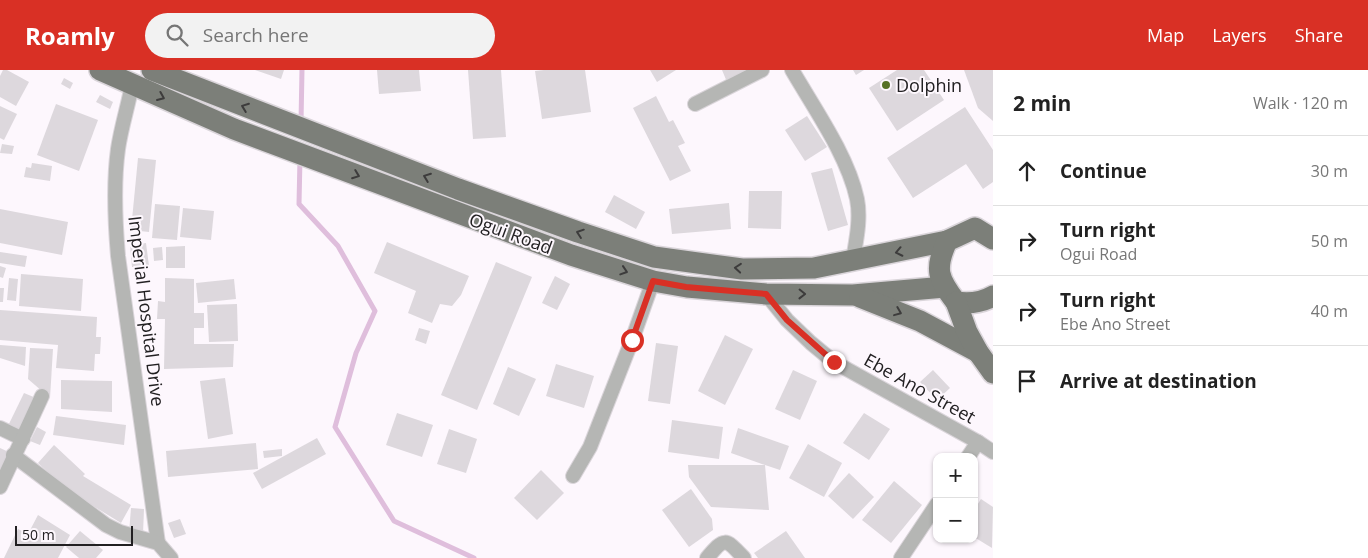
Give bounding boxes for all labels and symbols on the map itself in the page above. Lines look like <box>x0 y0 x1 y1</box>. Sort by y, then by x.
place label: Dolphin <box>896 73 962 97</box>
marker: Dolphin <box>880 79 892 91</box>
one-way arrow <box>156 91 165 102</box>
one-way arrow <box>241 103 250 113</box>
one-way arrow <box>351 169 360 179</box>
one-way arrow <box>424 173 432 183</box>
street label: Ogui Road <box>466 207 556 259</box>
street label: Imperial Hospital Drive <box>123 214 171 408</box>
one-way arrow <box>576 229 585 239</box>
one-way arrow <box>894 246 903 256</box>
one-way arrow <box>734 263 742 274</box>
one-way arrow <box>619 266 628 276</box>
one-way arrow <box>798 289 806 299</box>
one-way arrow <box>893 306 902 316</box>
route start <box>621 329 644 352</box>
street label: Ebe Ano Street <box>860 347 980 429</box>
route end <box>823 351 846 374</box>
scale bar <box>15 523 132 546</box>

